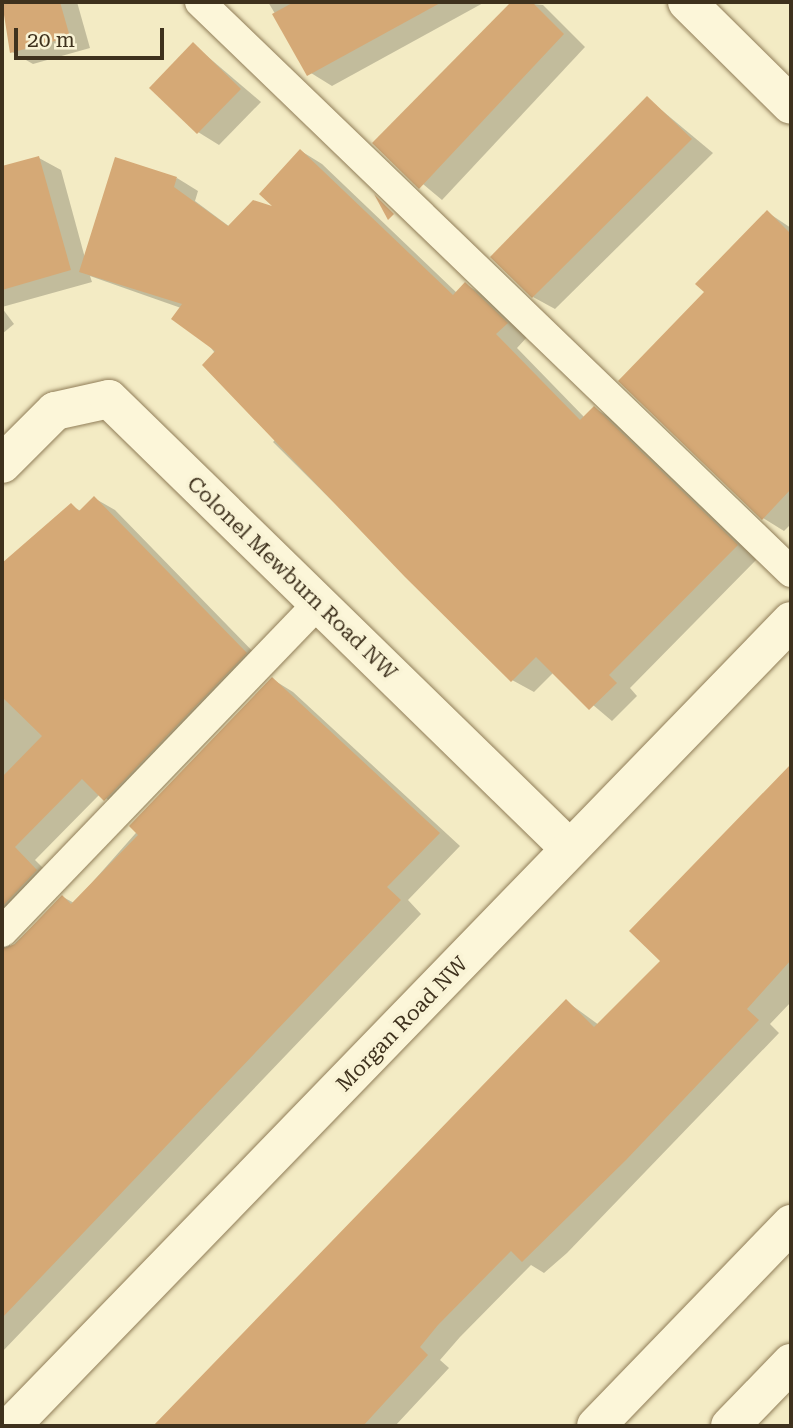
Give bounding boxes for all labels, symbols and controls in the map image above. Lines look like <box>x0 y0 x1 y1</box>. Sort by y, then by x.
scale bar <box>18 14 168 58</box>
text: 20 m <box>27 28 75 52</box>
street label: Colonel Mewburn Road NW <box>182 471 402 685</box>
street label: Morgan Road NW <box>331 951 473 1097</box>

